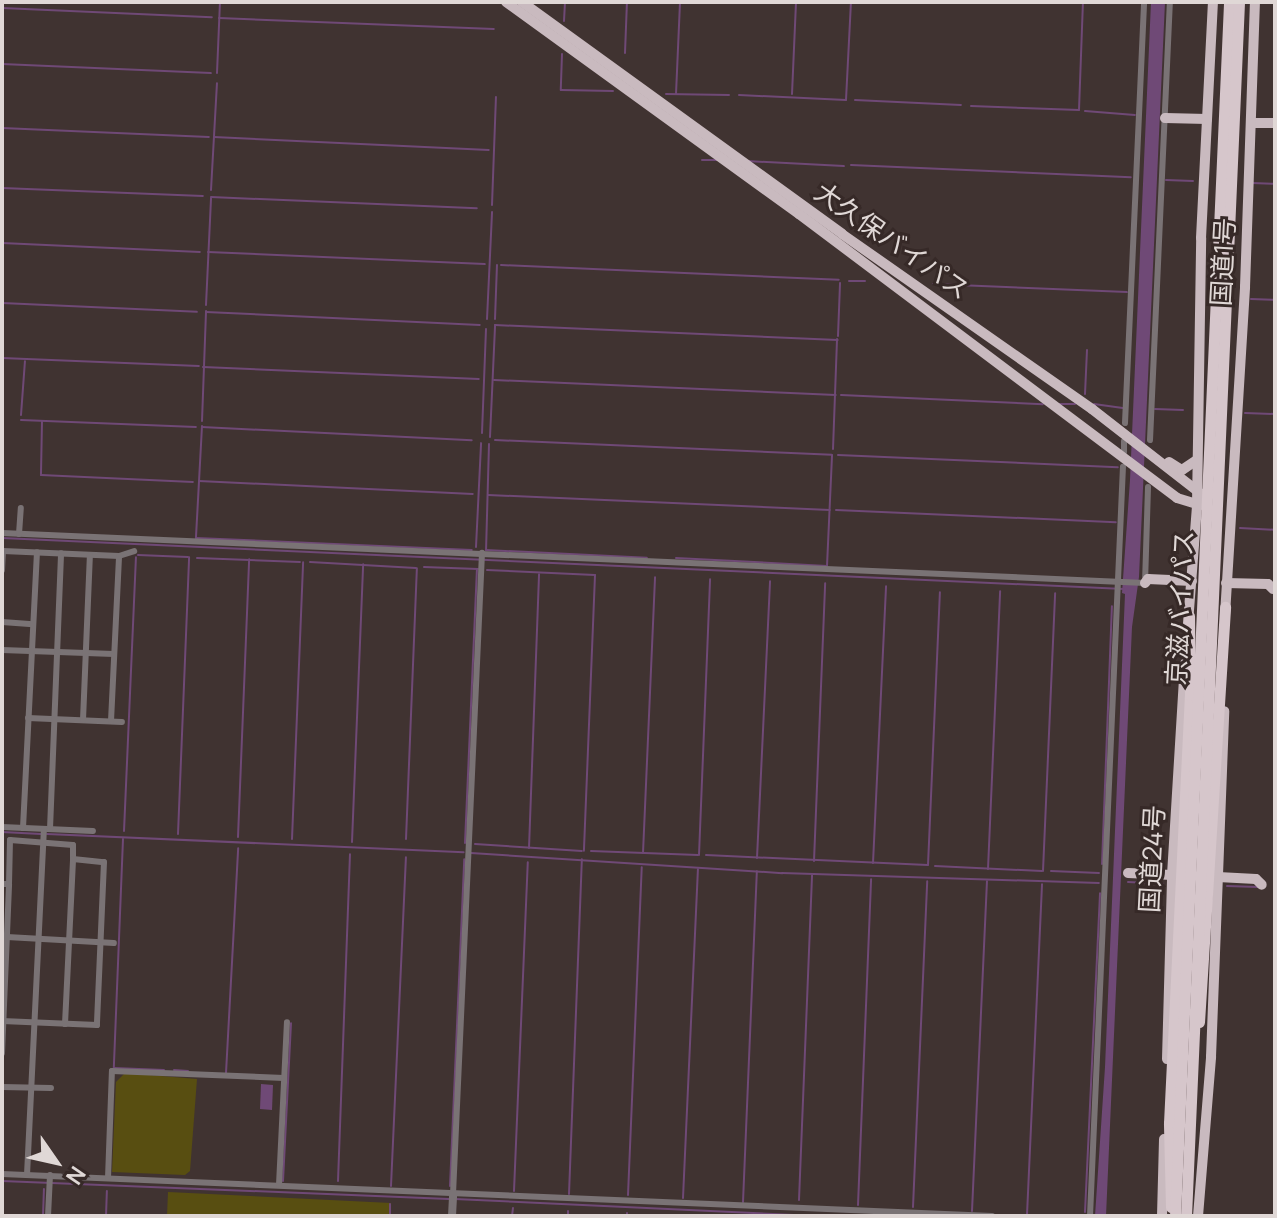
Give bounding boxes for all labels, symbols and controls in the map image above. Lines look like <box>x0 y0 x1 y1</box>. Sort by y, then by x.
street label: 大久保バイパス <box>809 176 975 306</box>
street label: 国道1号 <box>1205 217 1241 307</box>
street label: 京滋バイパス <box>1160 529 1200 687</box>
street label: 国道24号 <box>1134 804 1170 914</box>
north arrow <box>16 1122 96 1202</box>
text: N <box>59 1160 93 1190</box>

